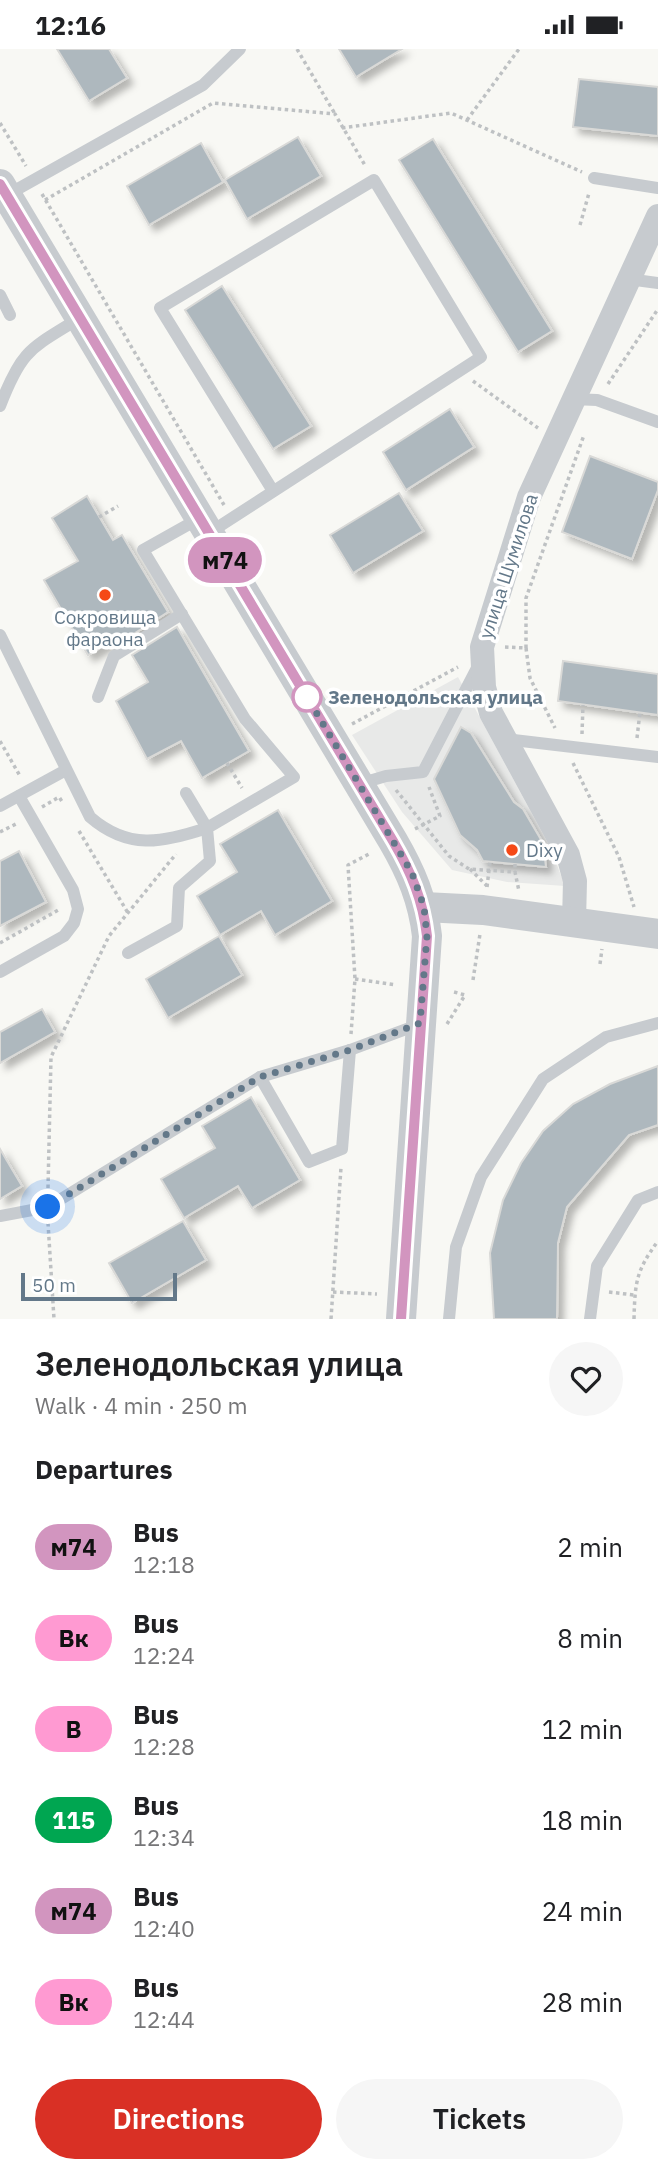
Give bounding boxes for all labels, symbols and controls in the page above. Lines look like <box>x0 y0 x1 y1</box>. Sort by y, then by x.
text: 12:16 <box>35 8 106 42</box>
street label: улица Шумилова <box>473 490 543 642</box>
line badge: м74 <box>185 537 265 583</box>
text: м74 <box>202 544 248 576</box>
marker: Сокровища фараона <box>97 587 113 603</box>
place label: Сокровища фараона <box>54 605 156 651</box>
marker: Зеленодольская улица <box>292 682 322 712</box>
place label: Зеленодольская улица <box>328 685 543 709</box>
place label: Dixy <box>526 838 563 862</box>
marker: Dixy <box>504 842 520 858</box>
your location <box>30 1189 65 1224</box>
scale bar <box>21 1270 177 1302</box>
text: 50 m <box>32 1273 76 1297</box>
text: Зеленодольская улица <box>35 1342 403 1385</box>
button: heart <box>549 1342 623 1416</box>
text: Walk · 4 min · 250 m <box>35 1390 248 1420</box>
text: Departures <box>35 1452 173 1486</box>
text: Bus <box>133 1515 179 1549</box>
text: 2 min <box>557 1530 623 1564</box>
text: м74 <box>50 1531 97 1563</box>
text: 12:18 <box>133 1549 195 1579</box>
text: Bus <box>133 1606 179 1640</box>
text: 8 min <box>557 1621 623 1655</box>
text: Вк <box>58 1622 89 1654</box>
text: 12:24 <box>133 1640 195 1670</box>
text: Bus <box>133 1697 179 1731</box>
text: 12 min <box>542 1712 623 1746</box>
text: В <box>65 1713 82 1745</box>
text: 12:28 <box>133 1731 195 1761</box>
text: Bus <box>133 1788 179 1822</box>
text: 18 min <box>542 1803 623 1837</box>
text: 115 <box>52 1804 95 1836</box>
text: 12:34 <box>133 1822 195 1852</box>
text: Bus <box>133 1879 179 1913</box>
text: 24 min <box>542 1894 623 1928</box>
text: м74 <box>50 1895 97 1927</box>
text: 12:40 <box>133 1913 195 1943</box>
text: Bus <box>133 1970 179 2004</box>
text: 28 min <box>542 1985 623 2019</box>
text: Вк <box>58 1986 89 2018</box>
text: 12:44 <box>133 2004 195 2034</box>
button: Directions <box>35 2079 322 2159</box>
button: Tickets <box>336 2079 623 2159</box>

